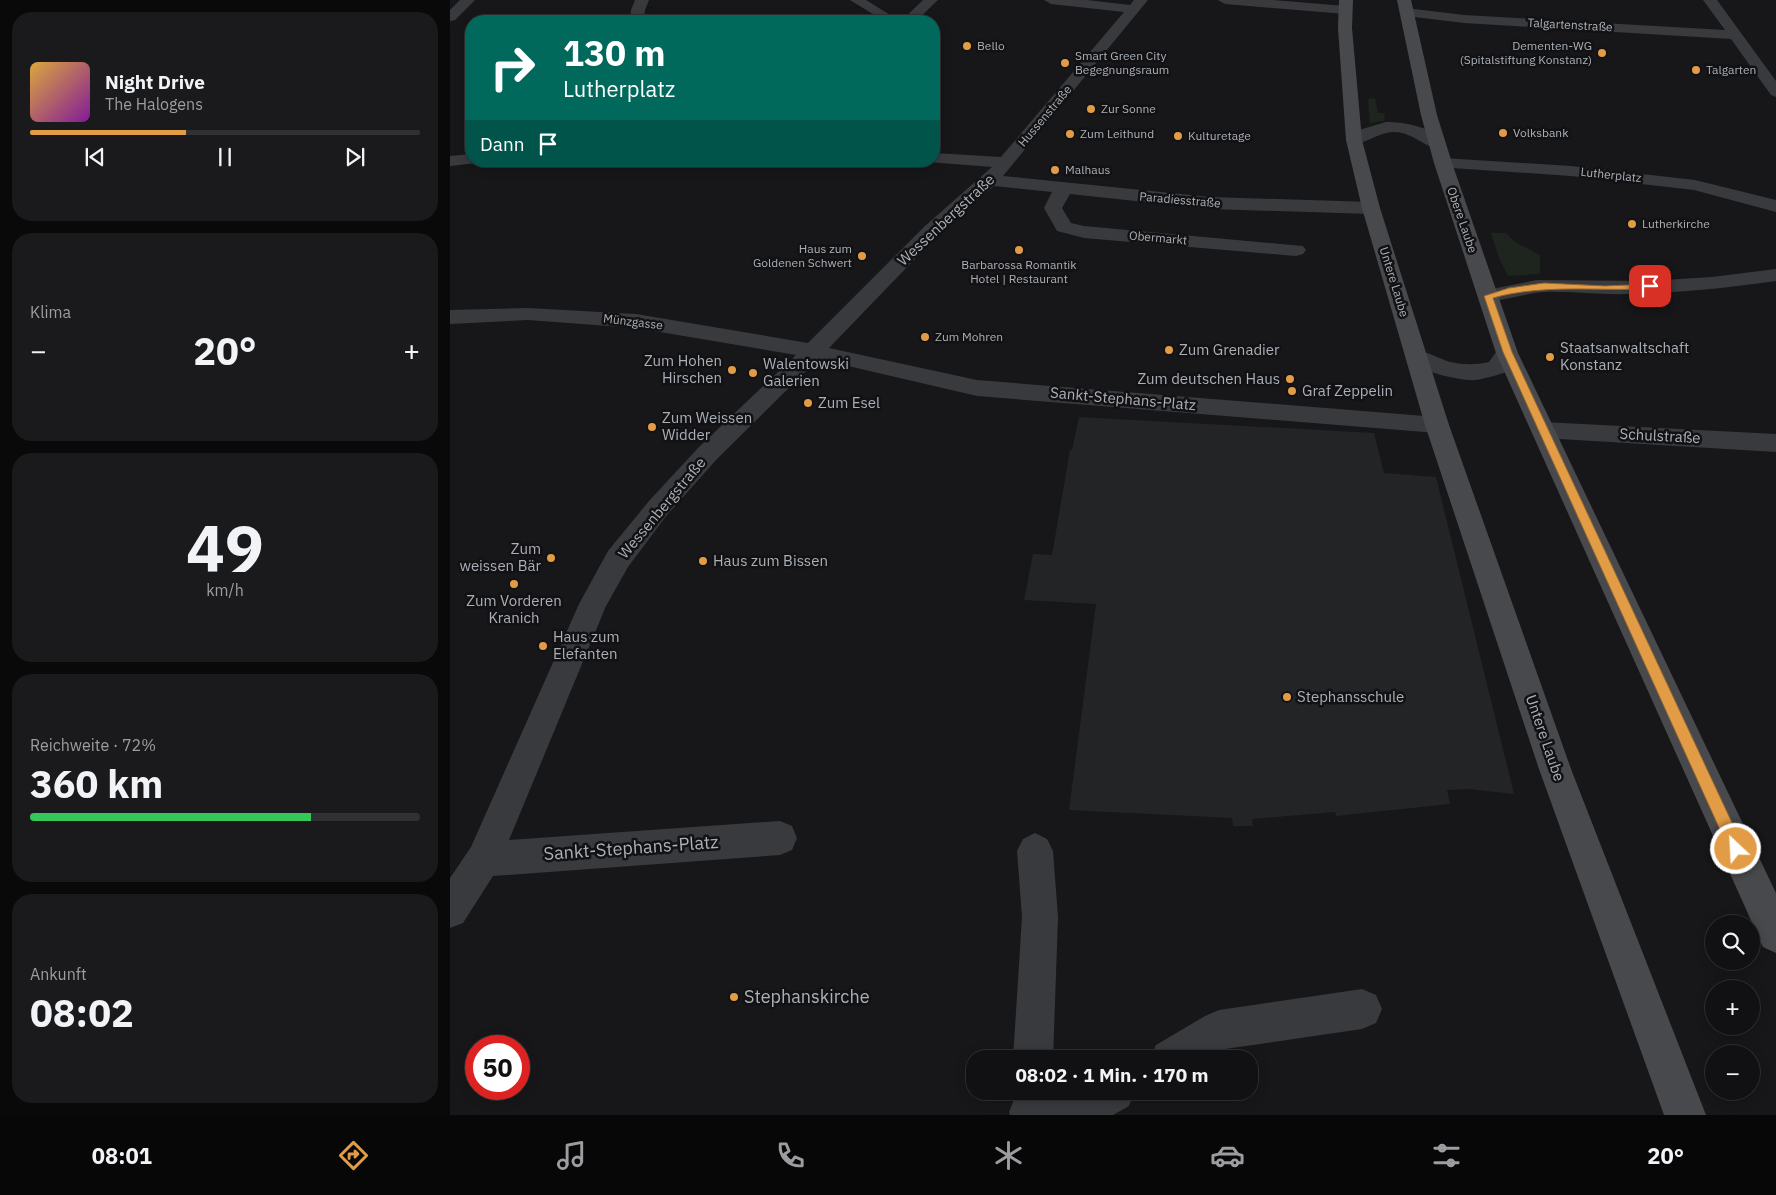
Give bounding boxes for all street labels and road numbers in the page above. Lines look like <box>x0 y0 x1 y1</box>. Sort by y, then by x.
street label: Talgartenstraße <box>1527 15 1613 34</box>
street label: Hussenstraße <box>1015 82 1075 149</box>
street label: Lutherplatz <box>1580 164 1643 185</box>
street label: Wessenbergstraße <box>893 170 998 270</box>
street label: Obere Laube <box>1444 185 1481 255</box>
street label: Paradiesstraße <box>1139 188 1222 211</box>
street label: Obermarkt <box>1128 227 1188 248</box>
street label: Untere Laube <box>1377 245 1412 319</box>
street label: Münzgasse <box>602 310 664 333</box>
street label: Sankt-Stephans-Platz <box>1049 383 1197 414</box>
street label: Schulstraße <box>1619 424 1701 447</box>
street label: Wessenbergstraße <box>614 453 710 562</box>
street label: Untere Laube <box>1522 692 1569 784</box>
street label: Sankt-Stephans-Platz <box>543 830 719 865</box>

